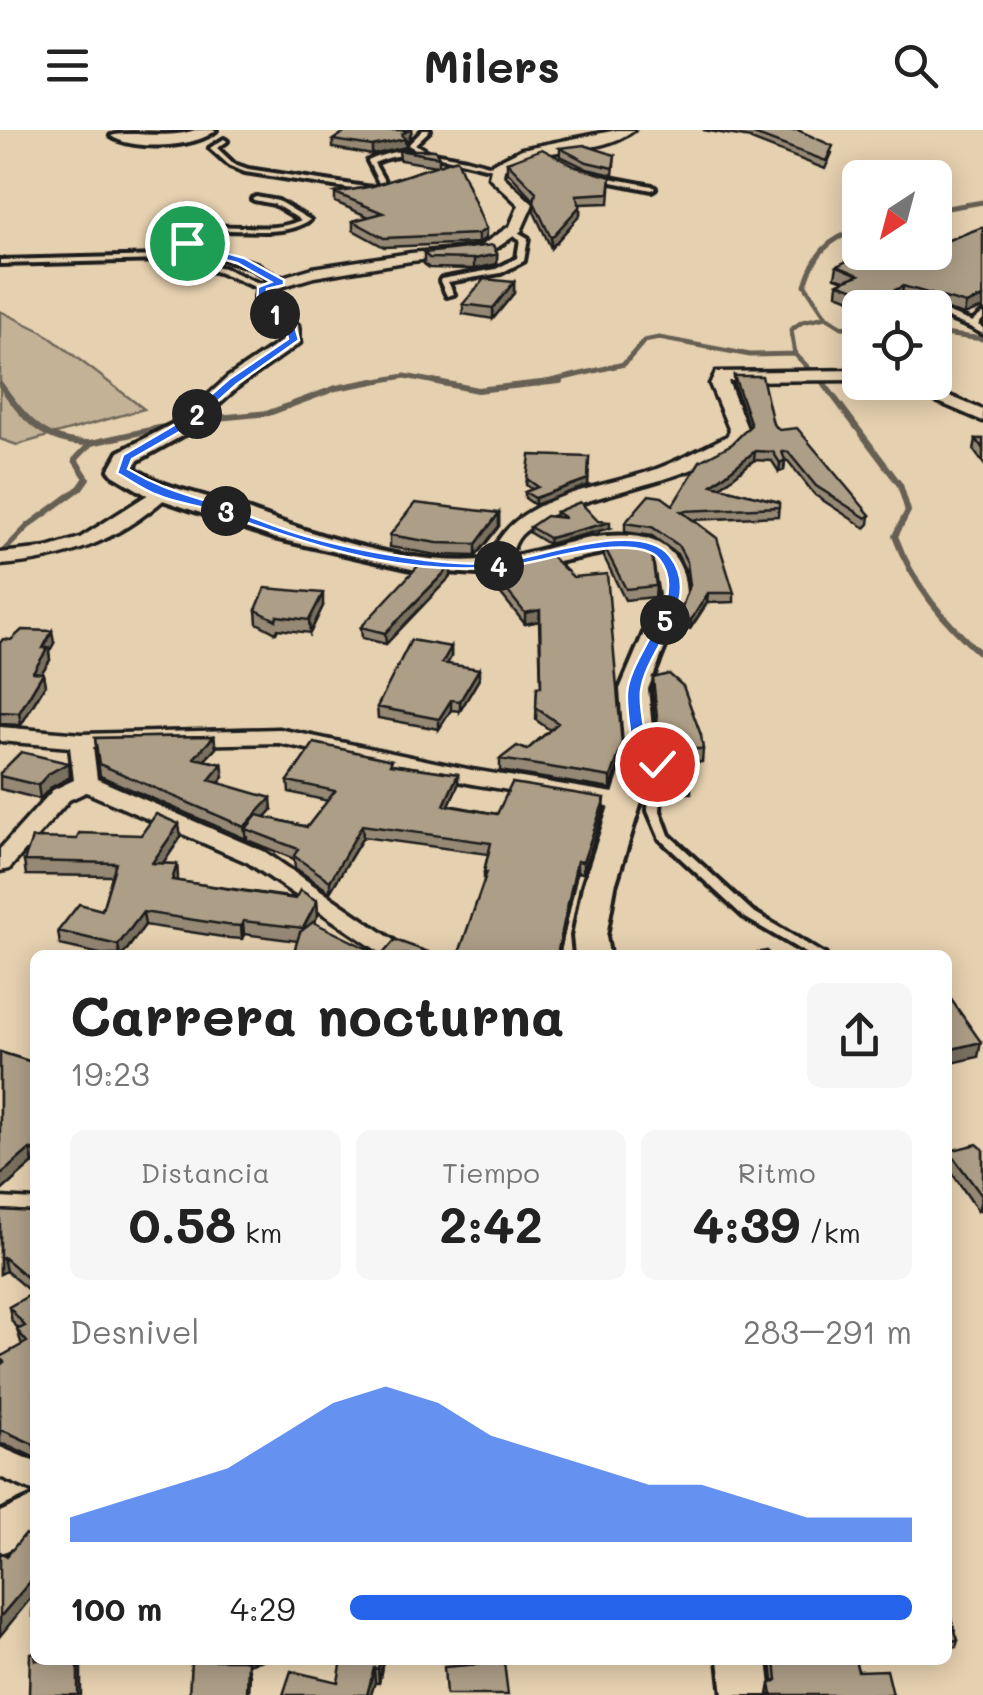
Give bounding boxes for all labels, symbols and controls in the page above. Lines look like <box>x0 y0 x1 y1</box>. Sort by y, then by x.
text: Milers <box>423 36 560 94</box>
icon: menu <box>40 38 95 93</box>
icon: search <box>888 38 943 93</box>
north arrow <box>842 160 952 270</box>
map controls <box>842 160 952 400</box>
pin <box>145 201 230 286</box>
icon: arrive <box>160 216 215 271</box>
pin: 1 <box>250 289 300 339</box>
button: locate <box>842 290 952 400</box>
text: 1 <box>269 296 281 332</box>
pin: 2 <box>172 389 222 439</box>
text: 2 <box>189 396 205 432</box>
pin: 3 <box>201 486 251 536</box>
text: 3 <box>218 493 234 529</box>
pin: 4 <box>474 541 524 591</box>
text: 4 <box>490 548 508 584</box>
pin: 5 <box>640 595 690 645</box>
text: 5 <box>657 602 673 638</box>
pin <box>615 722 700 807</box>
icon: check <box>630 737 685 792</box>
text: Carrera nocturna <box>70 978 565 1050</box>
button: share <box>807 983 912 1088</box>
text: 19:23 <box>70 1052 150 1094</box>
text: Distancia <box>141 1154 270 1190</box>
text: Tiempo <box>442 1154 540 1190</box>
text: Ritmo <box>738 1154 816 1190</box>
text: 0.58 <box>128 1190 236 1256</box>
text: 2:42 <box>439 1190 543 1256</box>
text: 4:39 <box>692 1190 800 1256</box>
text: km <box>236 1214 282 1250</box>
text: /km <box>800 1214 861 1250</box>
text: Desnivel <box>70 1310 200 1352</box>
text: 283–291 m <box>743 1310 912 1352</box>
text: 100 m <box>70 1587 162 1629</box>
text: 4:29 <box>230 1587 295 1629</box>

